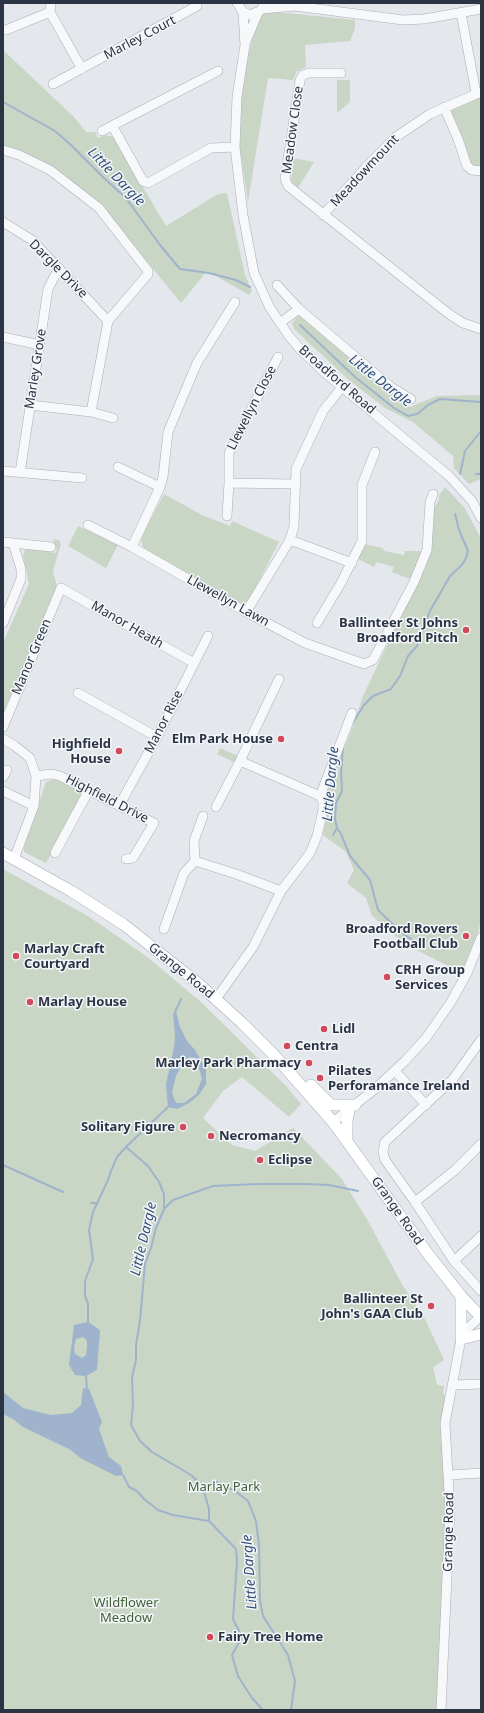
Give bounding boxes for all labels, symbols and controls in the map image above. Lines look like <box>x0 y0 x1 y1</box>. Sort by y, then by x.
street label: Marley Court <box>101 13 179 63</box>
street label: Meadow Close <box>279 85 307 175</box>
street label: Meadowmount <box>328 132 402 210</box>
water label: Little Dargle <box>84 144 148 210</box>
street label: Dargle Drive <box>26 237 90 301</box>
street label: Marley Grove <box>22 328 50 410</box>
street label: Broadford Road <box>295 342 379 418</box>
water label: Little Dargle <box>345 351 415 411</box>
street label: Llewellyn Close <box>224 363 280 453</box>
street label: Llewellyn Lawn <box>184 572 272 630</box>
street label: Manor Heath <box>88 598 166 652</box>
place label: Ballinteer St Johns Broadford Pitch <box>339 615 458 646</box>
street label: Manor Green <box>9 617 55 697</box>
marker: Ballinteer St Johns Broadford Pitch <box>461 625 471 635</box>
street label: Manor Rise <box>141 688 187 756</box>
place label: Elm Park House <box>172 731 273 747</box>
marker: Elm Park House <box>276 734 286 744</box>
place label: Highfield House <box>52 736 111 767</box>
marker: Highfield House <box>114 746 124 756</box>
water label: Little Dargle <box>319 746 343 822</box>
street label: Highfield Drive <box>63 771 151 827</box>
place label: Broadford Rovers Football Club <box>345 921 458 952</box>
marker: Broadford Rovers Football Club <box>461 931 471 941</box>
street label: Grange Road <box>145 940 217 1002</box>
place label: Marlay Craft Courtyard <box>24 941 105 972</box>
marker: Marlay Craft Courtyard <box>11 951 21 961</box>
place label: CRH Group Services <box>395 962 465 993</box>
marker: CRH Group Services <box>382 972 392 982</box>
place label: Marlay House <box>38 994 127 1010</box>
marker: Marlay House <box>25 997 35 1007</box>
place label: Lidl <box>332 1021 355 1037</box>
marker: Lidl <box>319 1024 329 1034</box>
place label: Centra <box>295 1038 339 1054</box>
marker: Centra <box>282 1041 292 1051</box>
place label: Marley Park Pharmacy <box>155 1055 301 1071</box>
marker: Marley Park Pharmacy <box>304 1058 314 1068</box>
place label: Pilates Perforamance Ireland <box>328 1063 470 1094</box>
marker: Pilates Perforamance Ireland <box>315 1073 325 1083</box>
place label: Solitary Figure <box>81 1119 175 1135</box>
marker: Solitary Figure <box>178 1122 188 1132</box>
place label: Necromancy <box>219 1128 301 1144</box>
marker: Necromancy <box>206 1131 216 1141</box>
place label: Eclipse <box>268 1152 312 1168</box>
marker: Eclipse <box>255 1155 265 1165</box>
street label: Grange Road <box>368 1174 426 1248</box>
water label: Little Dargle <box>127 1200 161 1278</box>
place label: Ballinteer St John's GAA Club <box>321 1291 423 1322</box>
marker: Ballinteer St John's GAA Club <box>426 1301 436 1311</box>
park label: Marlay Park <box>188 1479 260 1495</box>
street label: Grange Road <box>441 1492 457 1572</box>
water label: Little Dargle <box>239 1534 261 1610</box>
park label: Wildflower Meadow <box>93 1595 159 1626</box>
place label: Fairy Tree Home <box>218 1629 323 1645</box>
marker: Fairy Tree Home <box>205 1632 215 1642</box>

